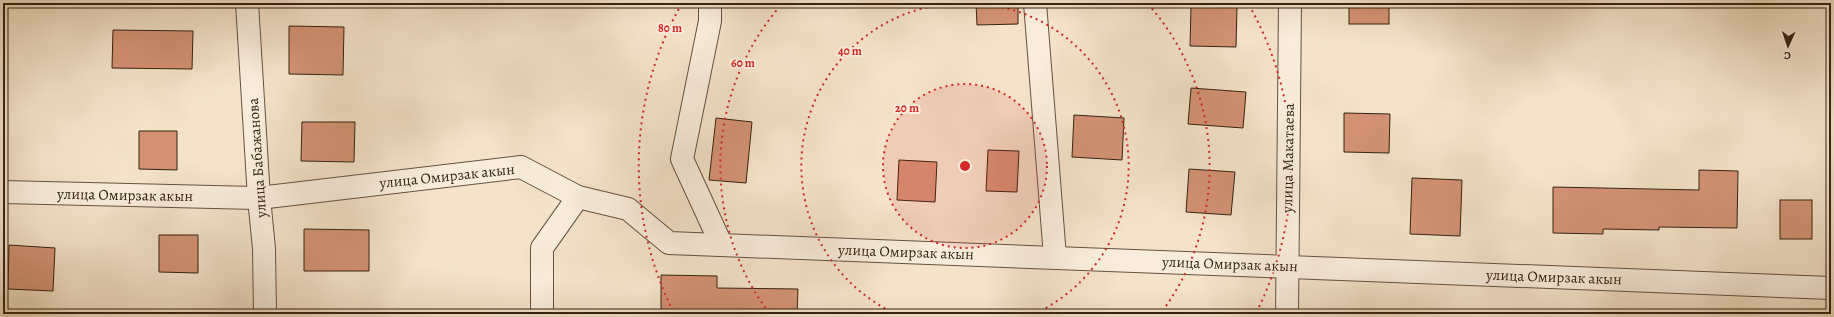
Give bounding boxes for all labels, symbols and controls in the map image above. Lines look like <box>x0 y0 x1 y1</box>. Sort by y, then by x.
text: 80 m <box>658 20 682 36</box>
north arrow <box>1768 26 1808 66</box>
text: 40 m <box>838 43 862 59</box>
text: С <box>1784 48 1791 63</box>
text: 60 m <box>731 55 755 71</box>
street label: улица Бабажанова <box>243 97 271 220</box>
text: 20 m <box>895 100 919 116</box>
street label: улица Макатаева <box>1277 103 1299 214</box>
street label: улица Омирзак акын <box>377 159 516 193</box>
centre of rings <box>958 159 972 173</box>
street label: улица Омирзак акын <box>56 184 193 206</box>
street label: улица Омирзак акын <box>837 240 975 264</box>
street label: улица Омирзак акын <box>1161 252 1299 276</box>
street label: улица Омирзак акын <box>1485 265 1623 289</box>

